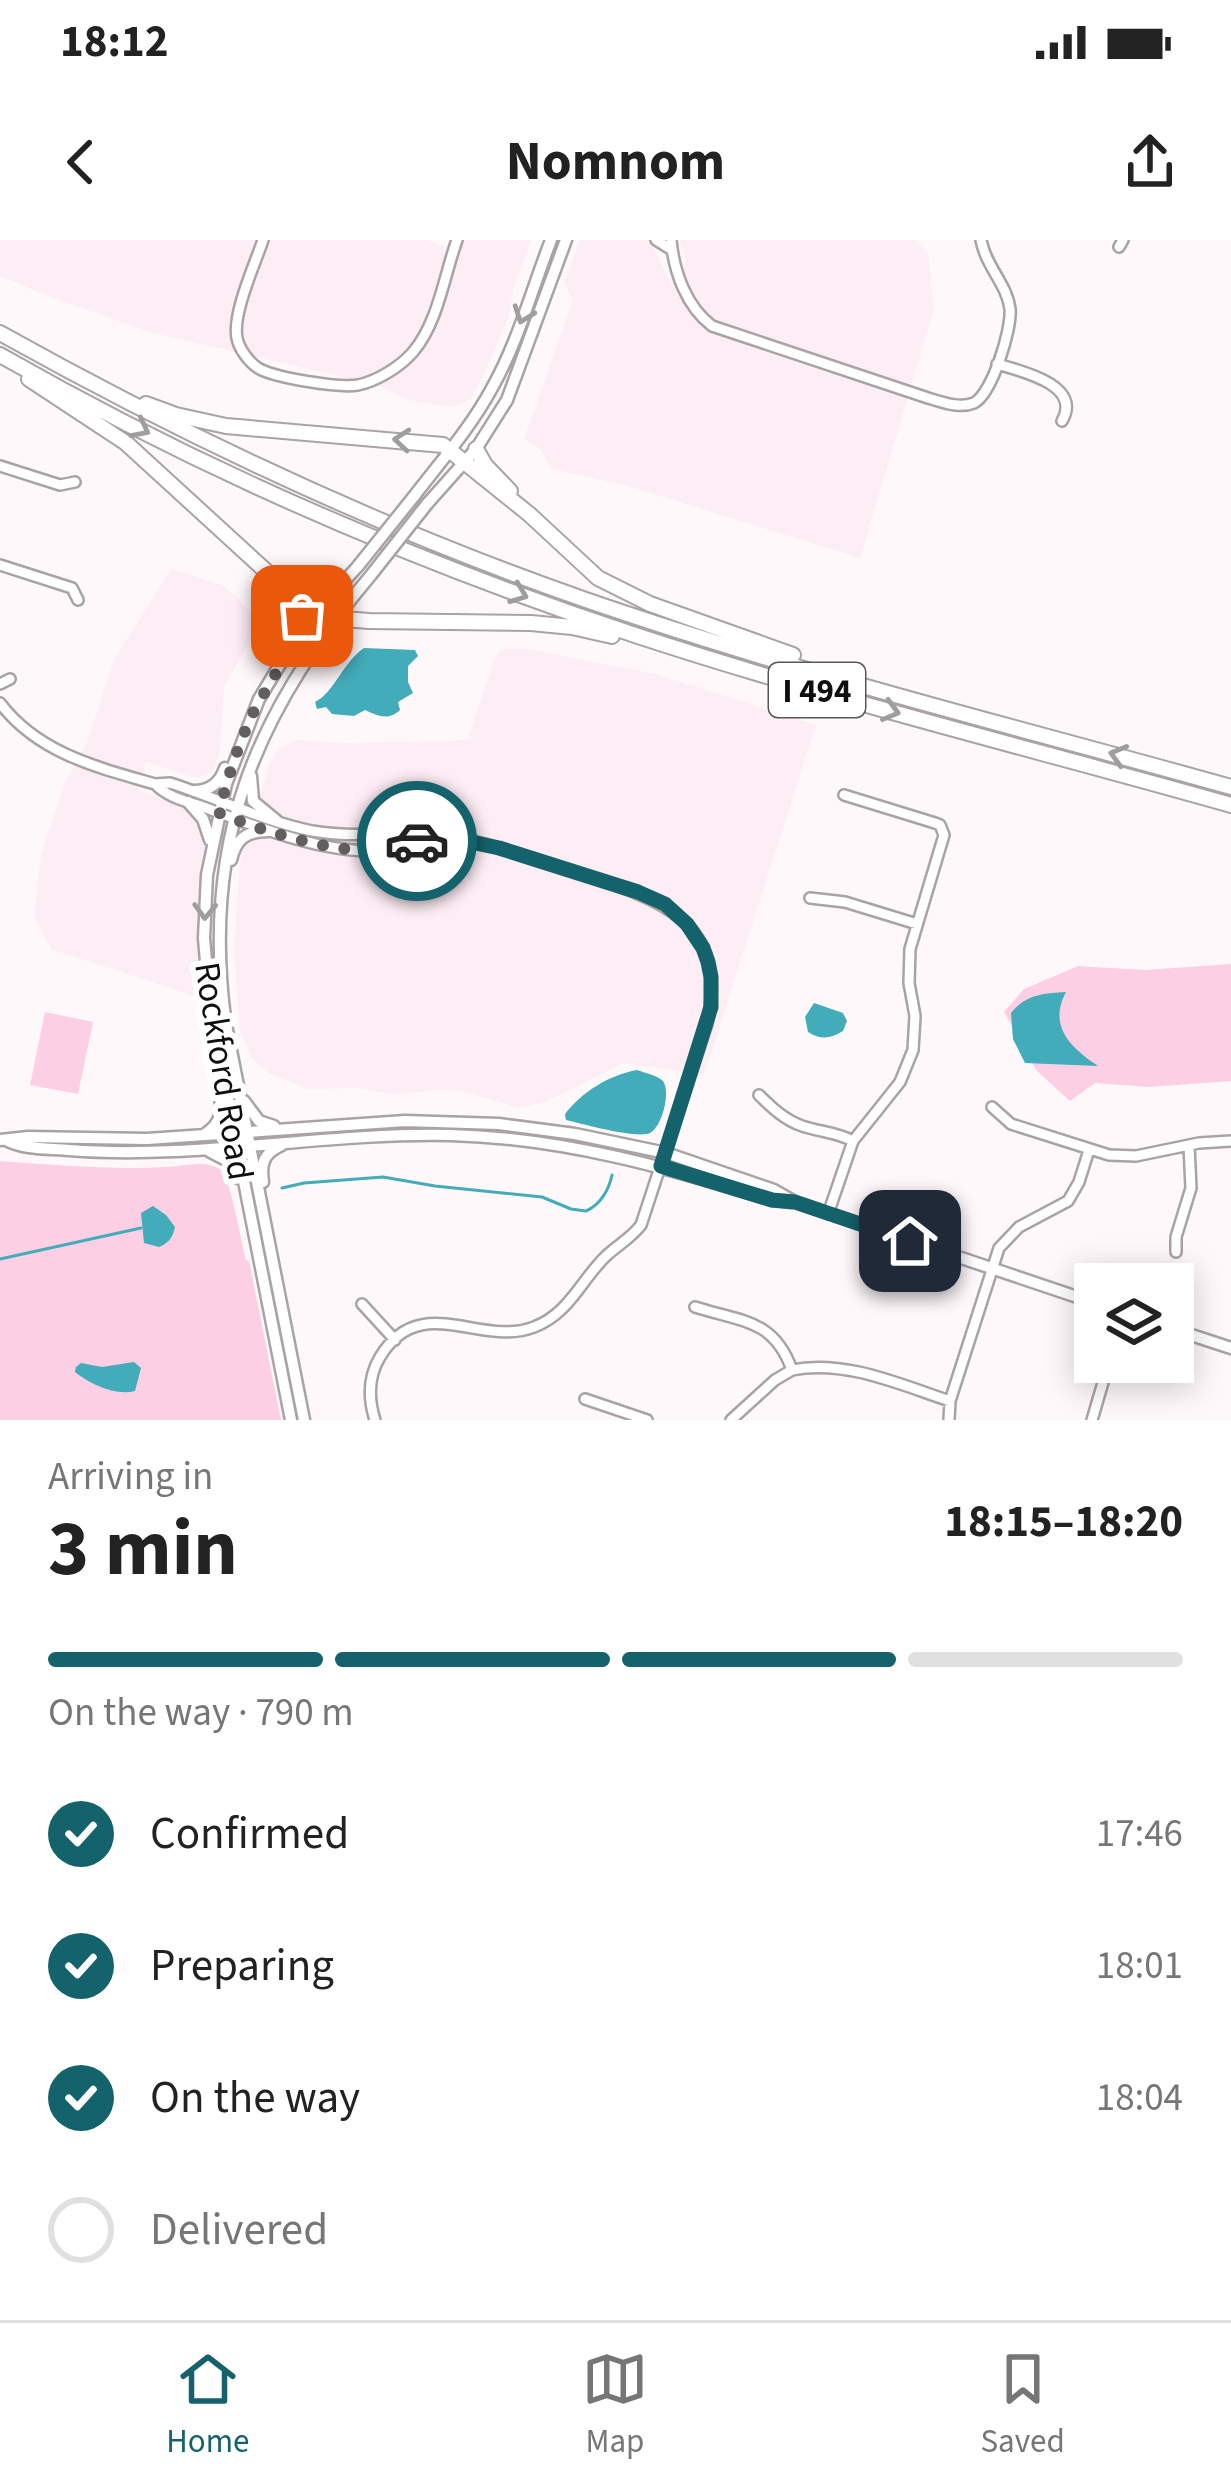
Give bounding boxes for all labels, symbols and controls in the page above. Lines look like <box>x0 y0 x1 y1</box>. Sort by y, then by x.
text: 18:12 <box>60 10 169 74</box>
text: Nomnom <box>506 124 725 201</box>
icon: back <box>48 129 114 195</box>
icon: share <box>1117 129 1183 195</box>
one-way arrow <box>513 304 537 325</box>
one-way arrow <box>128 414 150 437</box>
one-way arrow <box>393 428 412 453</box>
pin <box>251 565 353 667</box>
one-way arrow <box>507 579 528 604</box>
icon: bag <box>269 583 335 649</box>
road number: I 494 <box>769 663 865 717</box>
one-way arrow <box>880 696 900 721</box>
one-way arrow <box>1109 745 1129 770</box>
courier <box>357 781 477 901</box>
icon: car <box>384 808 450 874</box>
one-way arrow <box>192 902 218 921</box>
street label: Rockford Road <box>181 959 266 1184</box>
pin <box>859 1190 961 1292</box>
icon: home <box>877 1208 943 1274</box>
map controls <box>1074 1263 1194 1383</box>
button: layers <box>1074 1263 1194 1383</box>
text: Arriving in <box>48 1449 213 1505</box>
text: 18:15–18:20 <box>944 1490 1183 1554</box>
text: 3 min <box>48 1494 238 1605</box>
text: On the way · 790 m <box>48 1685 354 1741</box>
icon: check <box>48 1801 114 1867</box>
text: Confirmed <box>150 1802 349 1866</box>
text: 17:46 <box>1096 1806 1183 1862</box>
icon: check <box>48 1933 114 1999</box>
text: Preparing <box>150 1934 334 1998</box>
text: 18:01 <box>1096 1938 1183 1994</box>
icon: check <box>48 2065 114 2131</box>
text: On the way <box>150 2066 360 2130</box>
text: 18:04 <box>1096 2070 1183 2126</box>
text: Delivered <box>150 2198 328 2262</box>
tab: Home <box>166 2346 249 2465</box>
tab: Map <box>582 2346 648 2465</box>
tab: Saved <box>980 2346 1065 2465</box>

